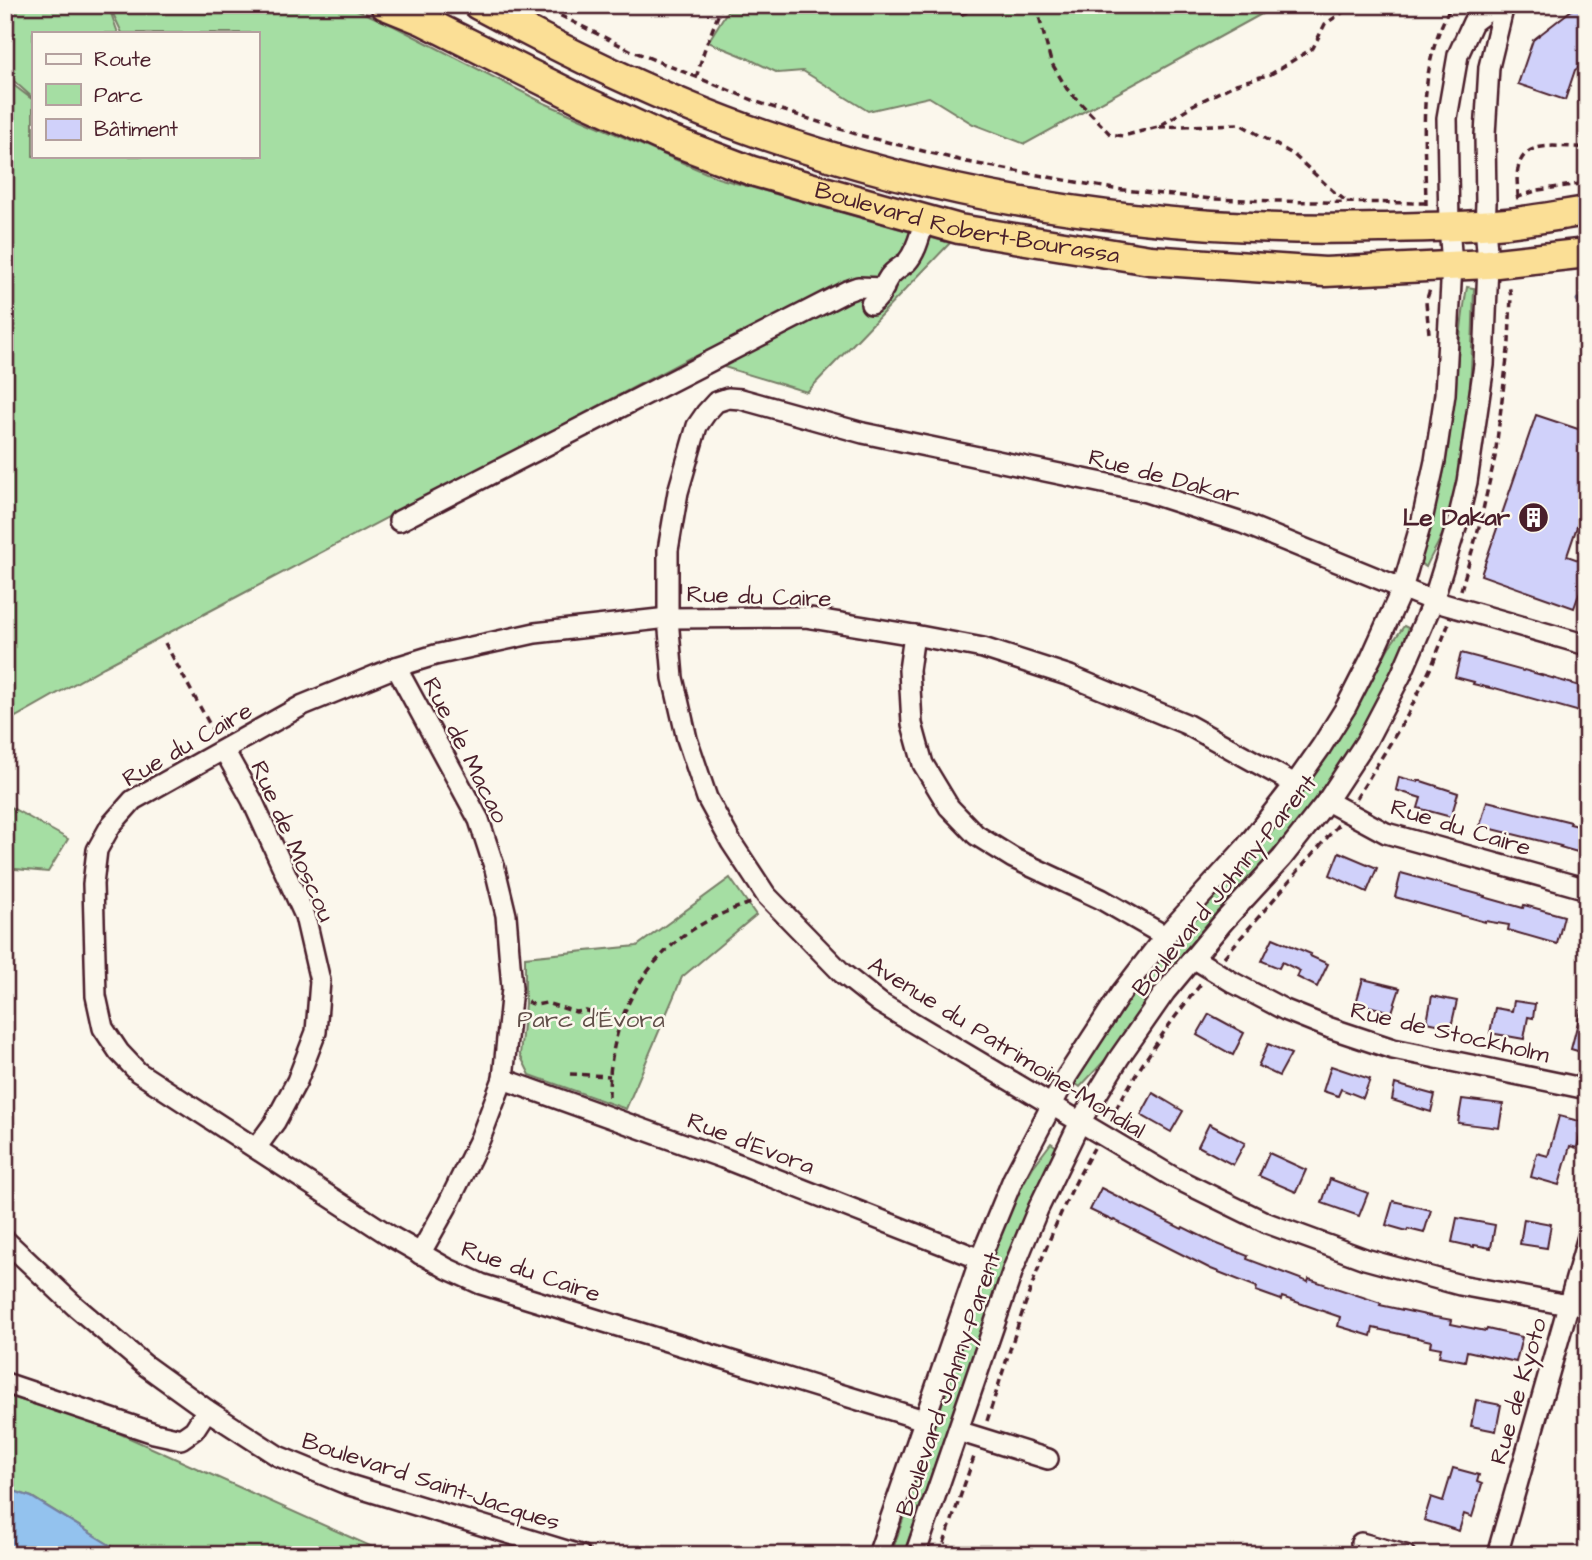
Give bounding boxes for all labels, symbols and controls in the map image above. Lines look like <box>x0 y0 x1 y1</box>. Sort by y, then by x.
legend <box>32 32 259 158</box>
text: Route <box>94 45 151 74</box>
text: Parc <box>94 81 143 110</box>
text: Bâtiment <box>94 115 178 144</box>
street label: Boulevard Robert-Bourassa <box>811 173 1122 273</box>
street label: Rue de Dakar <box>1085 441 1243 513</box>
building icon: Le Dakar <box>1516 500 1550 534</box>
place label: Le Dakar <box>1403 501 1511 535</box>
street label: Rue du Caire <box>686 577 832 617</box>
street label: Rue de Macao <box>414 672 517 830</box>
street label: Rue du Caire <box>116 694 259 796</box>
street label: Rue de Moscou <box>241 755 343 927</box>
street label: Boulevard Johnny-Parent <box>1124 767 1326 1005</box>
street label: Rue du Caire <box>1386 790 1535 865</box>
street label: Avenue du Patrimoine-Mondial <box>861 948 1152 1147</box>
street label: Rue de Stockholm <box>1347 994 1553 1072</box>
park label: Parc d'Évora <box>517 1003 665 1037</box>
street label: Rue d'Evora <box>682 1104 819 1184</box>
street label: Rue du Caire <box>457 1232 605 1312</box>
street label: Boulevard Johnny-Parent <box>888 1247 1011 1521</box>
street label: Rue de Kyoto <box>1482 1313 1557 1469</box>
street label: Boulevard Saint-Jacques <box>297 1424 564 1540</box>

